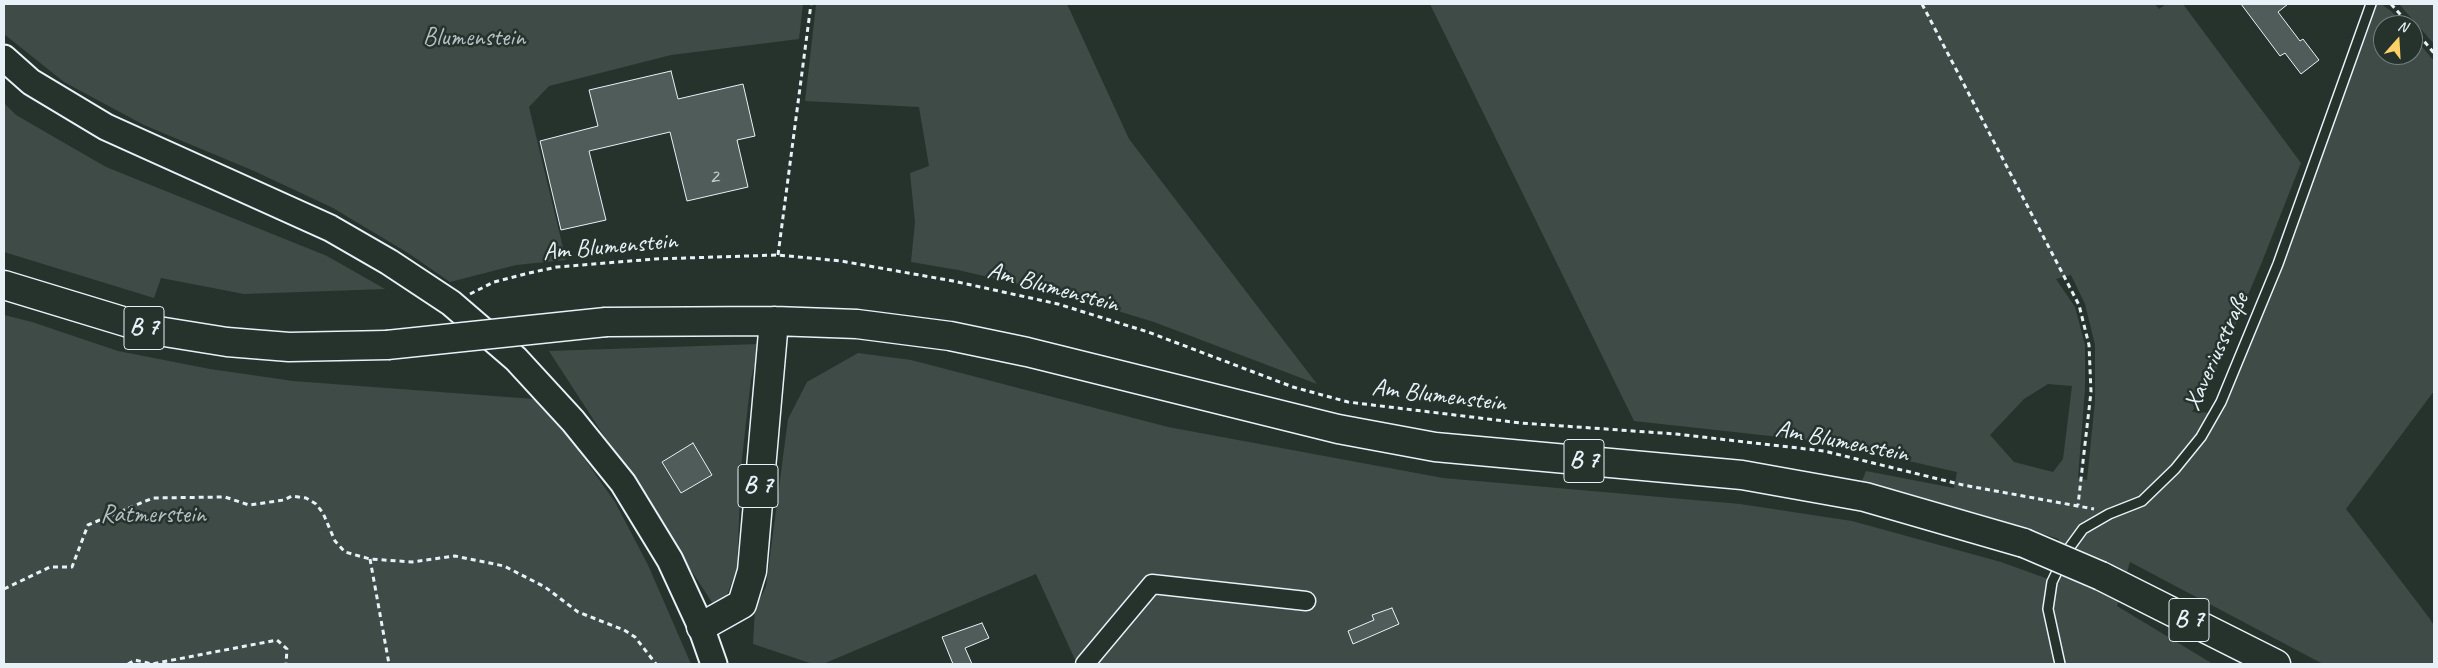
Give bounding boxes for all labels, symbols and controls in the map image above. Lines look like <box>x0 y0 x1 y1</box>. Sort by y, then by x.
north arrow <box>2373 15 2423 65</box>
text: N <box>2396 17 2410 36</box>
park label: Blumenstein <box>423 23 525 53</box>
house number: 2 <box>709 164 719 190</box>
street label: Am Blumenstein <box>542 226 678 268</box>
street label: Am Blumenstein <box>984 256 1122 320</box>
street label: Xaveriusstraße <box>2178 289 2256 415</box>
road number: B 7 <box>124 306 164 349</box>
street label: Am Blumenstein <box>1370 373 1508 419</box>
street label: Am Blumenstein <box>1773 414 1911 470</box>
road number: B 7 <box>1564 440 1604 482</box>
road number: B 7 <box>738 464 778 508</box>
park label: Ratmerstein <box>100 500 206 530</box>
road number: B 7 <box>2169 598 2209 642</box>

